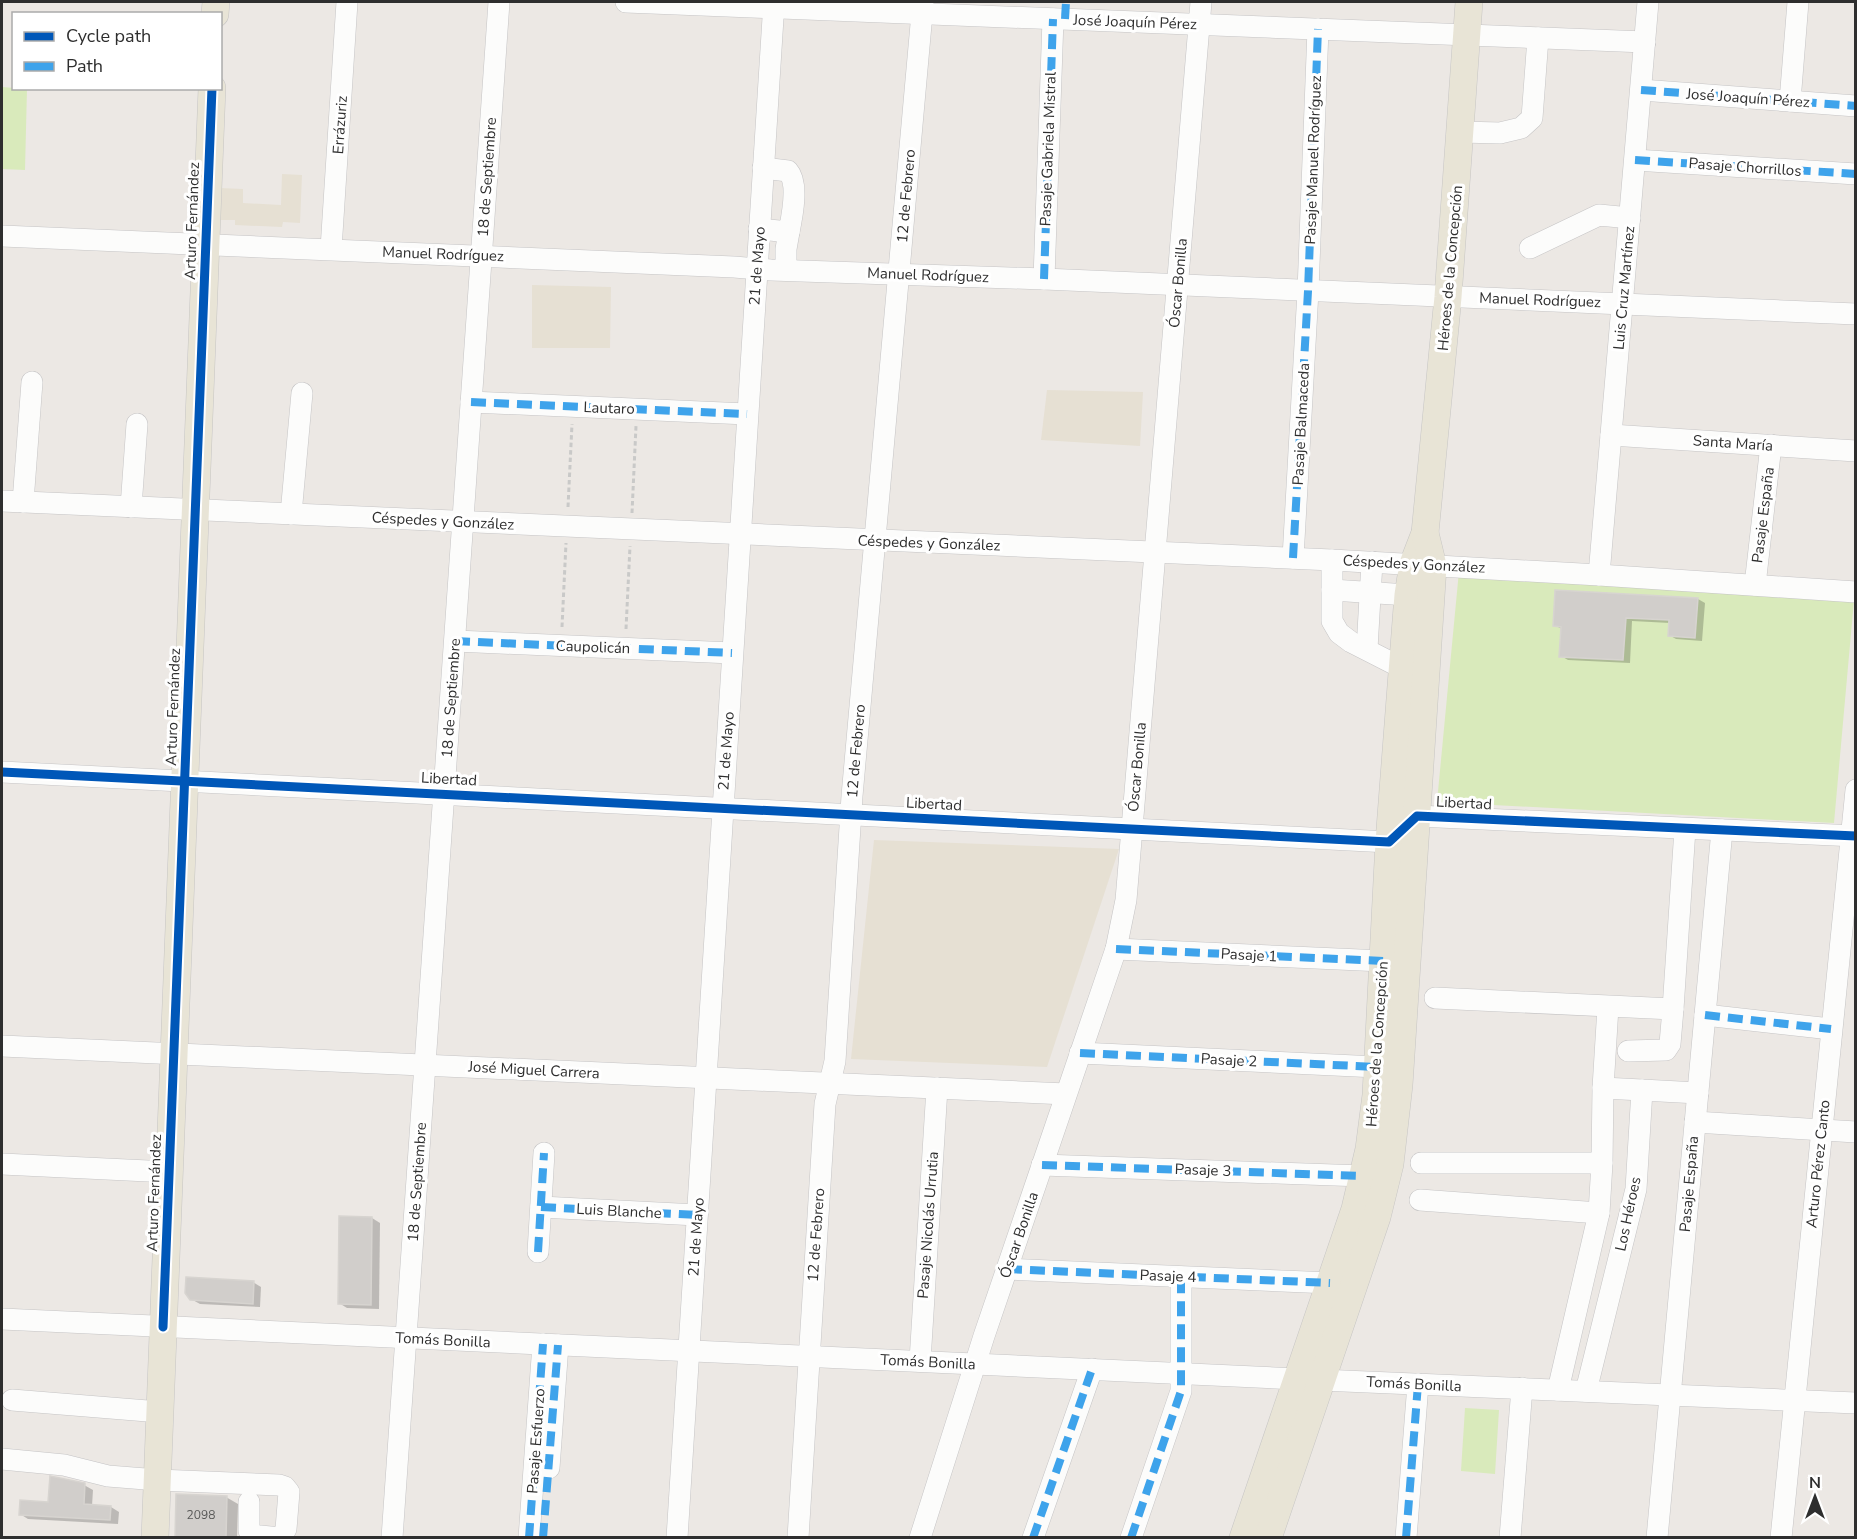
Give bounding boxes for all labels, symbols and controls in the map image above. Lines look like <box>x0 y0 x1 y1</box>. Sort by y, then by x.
street label: José Joaquín Pérez <box>1072 10 1197 34</box>
legend <box>12 12 222 90</box>
text: Cycle path <box>66 24 151 48</box>
text: Path <box>66 54 103 78</box>
street label: Pasaje Gabriela Mistral <box>1035 71 1061 227</box>
street label: Pasaje Manuel Rodríguez <box>1300 75 1326 245</box>
street label: José Joaquín Pérez <box>1685 84 1810 112</box>
street label: Errázuriz <box>328 95 352 155</box>
street label: 18 de Septiembre <box>473 117 501 237</box>
street label: 12 de Febrero <box>892 148 920 244</box>
street label: Pasaje Chorrillos <box>1688 153 1802 181</box>
street label: Arturo Fernández <box>180 162 204 280</box>
street label: Héroes de la Concepción <box>1433 184 1467 352</box>
street label: Luis Cruz Martínez <box>1609 225 1639 351</box>
street label: 21 de Mayo <box>744 226 770 306</box>
street label: Óscar Bonilla <box>1163 237 1192 329</box>
street label: Manuel Rodríguez <box>382 242 504 266</box>
street label: Manuel Rodríguez <box>867 263 989 287</box>
street label: Manuel Rodríguez <box>1479 288 1601 312</box>
street label: Pasaje Balmaceda <box>1288 362 1314 486</box>
street label: Lautaro <box>583 397 635 419</box>
street label: Santa María <box>1692 430 1774 456</box>
street label: Pasaje España <box>1747 466 1779 564</box>
street label: Céspedes y González <box>371 507 515 535</box>
street label: Céspedes y González <box>857 531 1001 555</box>
street label: Céspedes y González <box>1342 550 1486 578</box>
street label: Caupolicán <box>555 636 631 658</box>
street label: 18 de Septiembre <box>437 638 465 758</box>
street label: Arturo Fernández <box>161 648 185 766</box>
street label: 12 de Febrero <box>842 703 870 799</box>
street label: 21 de Mayo <box>713 711 739 791</box>
street label: Óscar Bonilla <box>1122 721 1151 813</box>
street label: Libertad <box>420 768 478 790</box>
street label: Libertad <box>1435 792 1493 814</box>
street label: Libertad <box>905 793 963 815</box>
street label: Pasaje 1 <box>1220 944 1278 966</box>
street label: Héroes de la Concepción <box>1361 960 1393 1128</box>
street label: Pasaje 2 <box>1200 1049 1258 1071</box>
street label: José Miguel Carrera <box>467 1057 600 1083</box>
street label: Arturo Pérez Canto <box>1801 1099 1835 1229</box>
street label: 18 de Septiembre <box>403 1122 431 1242</box>
street label: Arturo Fernández <box>142 1134 166 1252</box>
street label: Pasaje España <box>1675 1135 1703 1233</box>
street label: Pasaje Nicolás Urrutia <box>913 1151 943 1299</box>
street label: Pasaje 3 <box>1174 1159 1232 1181</box>
street label: Los Héroes <box>1610 1175 1646 1253</box>
street label: 12 de Febrero <box>803 1187 829 1283</box>
street label: Óscar Bonilla <box>994 1189 1043 1281</box>
street label: 21 de Mayo <box>683 1197 709 1277</box>
street label: Luis Blanche <box>576 1199 662 1223</box>
street label: Pasaje 4 <box>1139 1265 1197 1287</box>
street label: Tomás Bonilla <box>395 1328 491 1352</box>
street label: Tomás Bonilla <box>880 1350 976 1374</box>
street label: Tomás Bonilla <box>1366 1372 1462 1396</box>
street label: Pasaje Esfuerzo <box>522 1388 550 1494</box>
north arrow <box>1785 1467 1845 1527</box>
text: N <box>1809 1472 1821 1494</box>
house number: 2098 <box>187 1507 215 1523</box>

